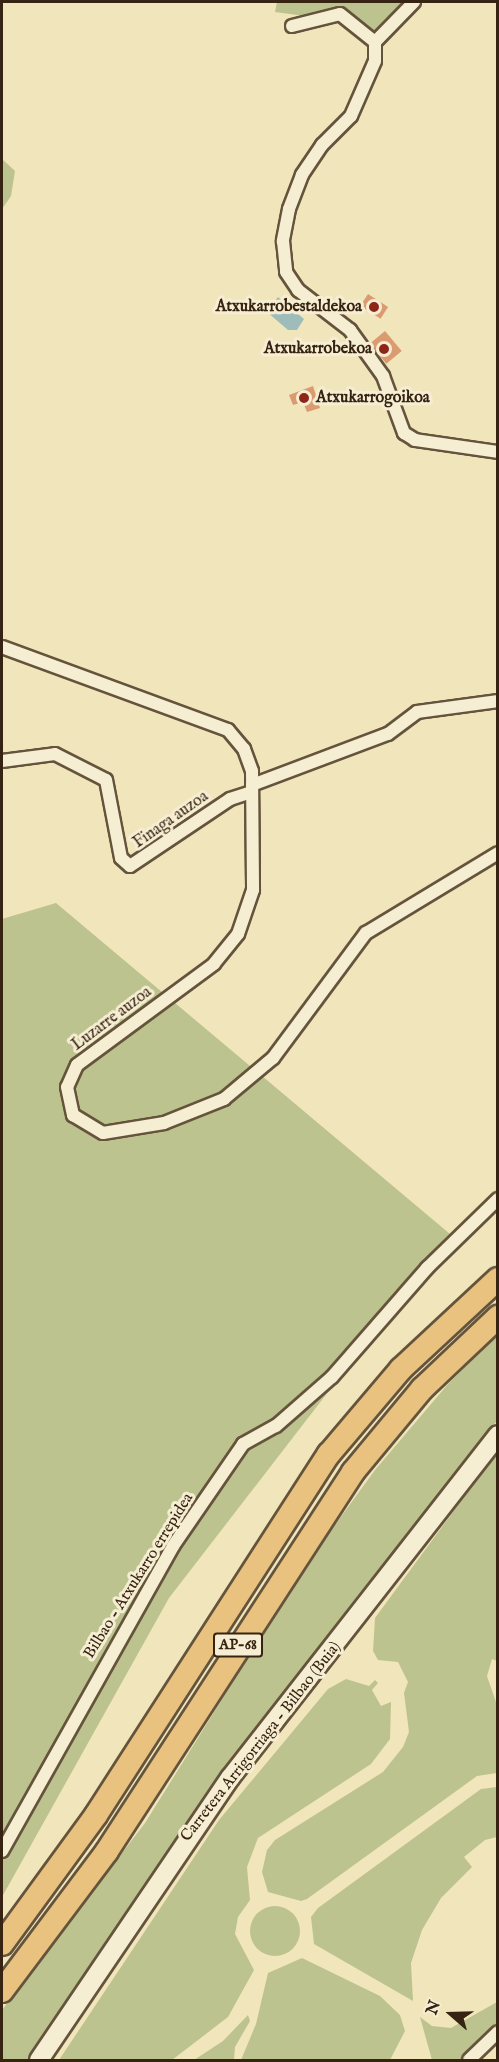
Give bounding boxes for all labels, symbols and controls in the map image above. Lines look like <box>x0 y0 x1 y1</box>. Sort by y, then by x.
place label: Atxukarrobestaldekoa <box>216 297 362 317</box>
marker: Atxukarrobestaldekoa <box>367 300 381 314</box>
place label: Atxukarrobekoa <box>264 339 372 359</box>
marker: Atxukarrobekoa <box>377 342 391 356</box>
place label: Atxukarrogoikoa <box>316 388 430 408</box>
marker: Atxukarrogoikoa <box>297 391 311 405</box>
street label: Finaga auzoa <box>130 787 212 853</box>
street label: Luzarre auzoa <box>68 983 156 1055</box>
street label: Bilbao - Atxukarro errepidea <box>80 1490 198 1662</box>
road number: AP-68 <box>212 1633 264 1657</box>
street label: Carretera Arrigorriaga - Bilbao (Buia) <box>177 1638 345 1846</box>
north arrow <box>421 1984 481 2044</box>
text: N <box>422 1998 446 2018</box>

